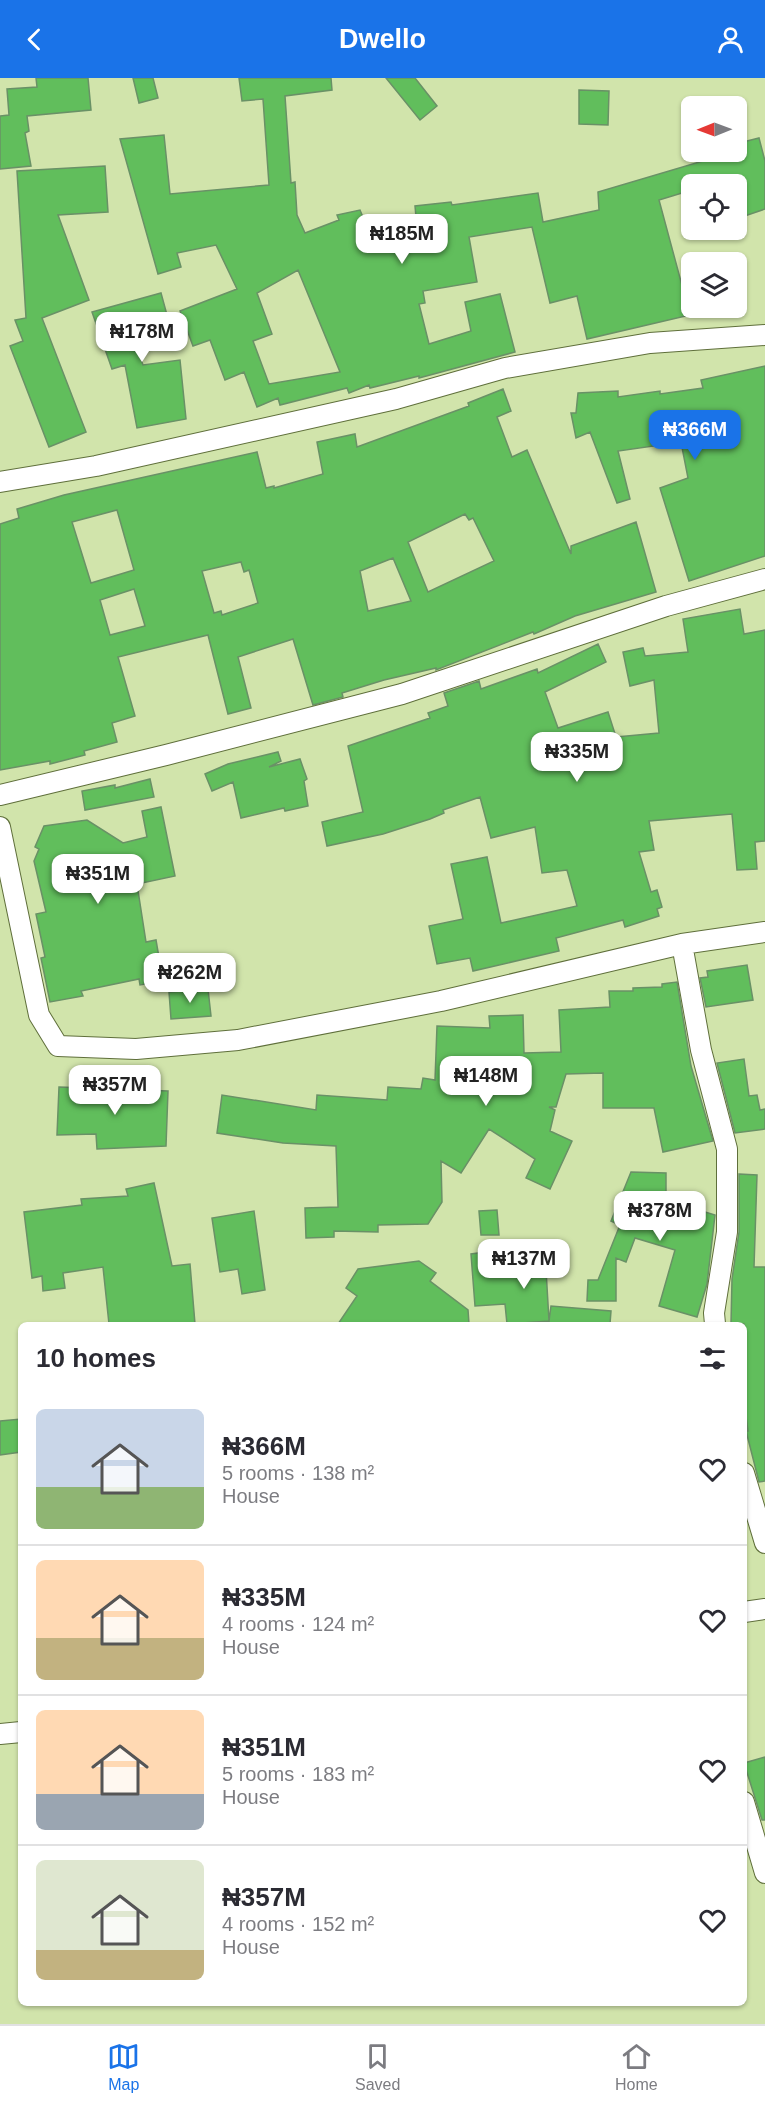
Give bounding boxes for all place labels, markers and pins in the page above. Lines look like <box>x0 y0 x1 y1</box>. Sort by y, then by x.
pin: ₦185M <box>360 214 444 265</box>
pin: ₦178M <box>100 312 184 363</box>
pin: ₦366M <box>653 410 737 461</box>
pin: ₦335M <box>535 732 619 783</box>
pin: ₦351M <box>56 854 140 905</box>
pin: ₦262M <box>148 953 232 1004</box>
pin: ₦148M <box>444 1056 528 1107</box>
pin: ₦357M <box>73 1065 157 1116</box>
pin: ₦378M <box>618 1191 702 1242</box>
pin: ₦137M <box>482 1239 566 1290</box>

